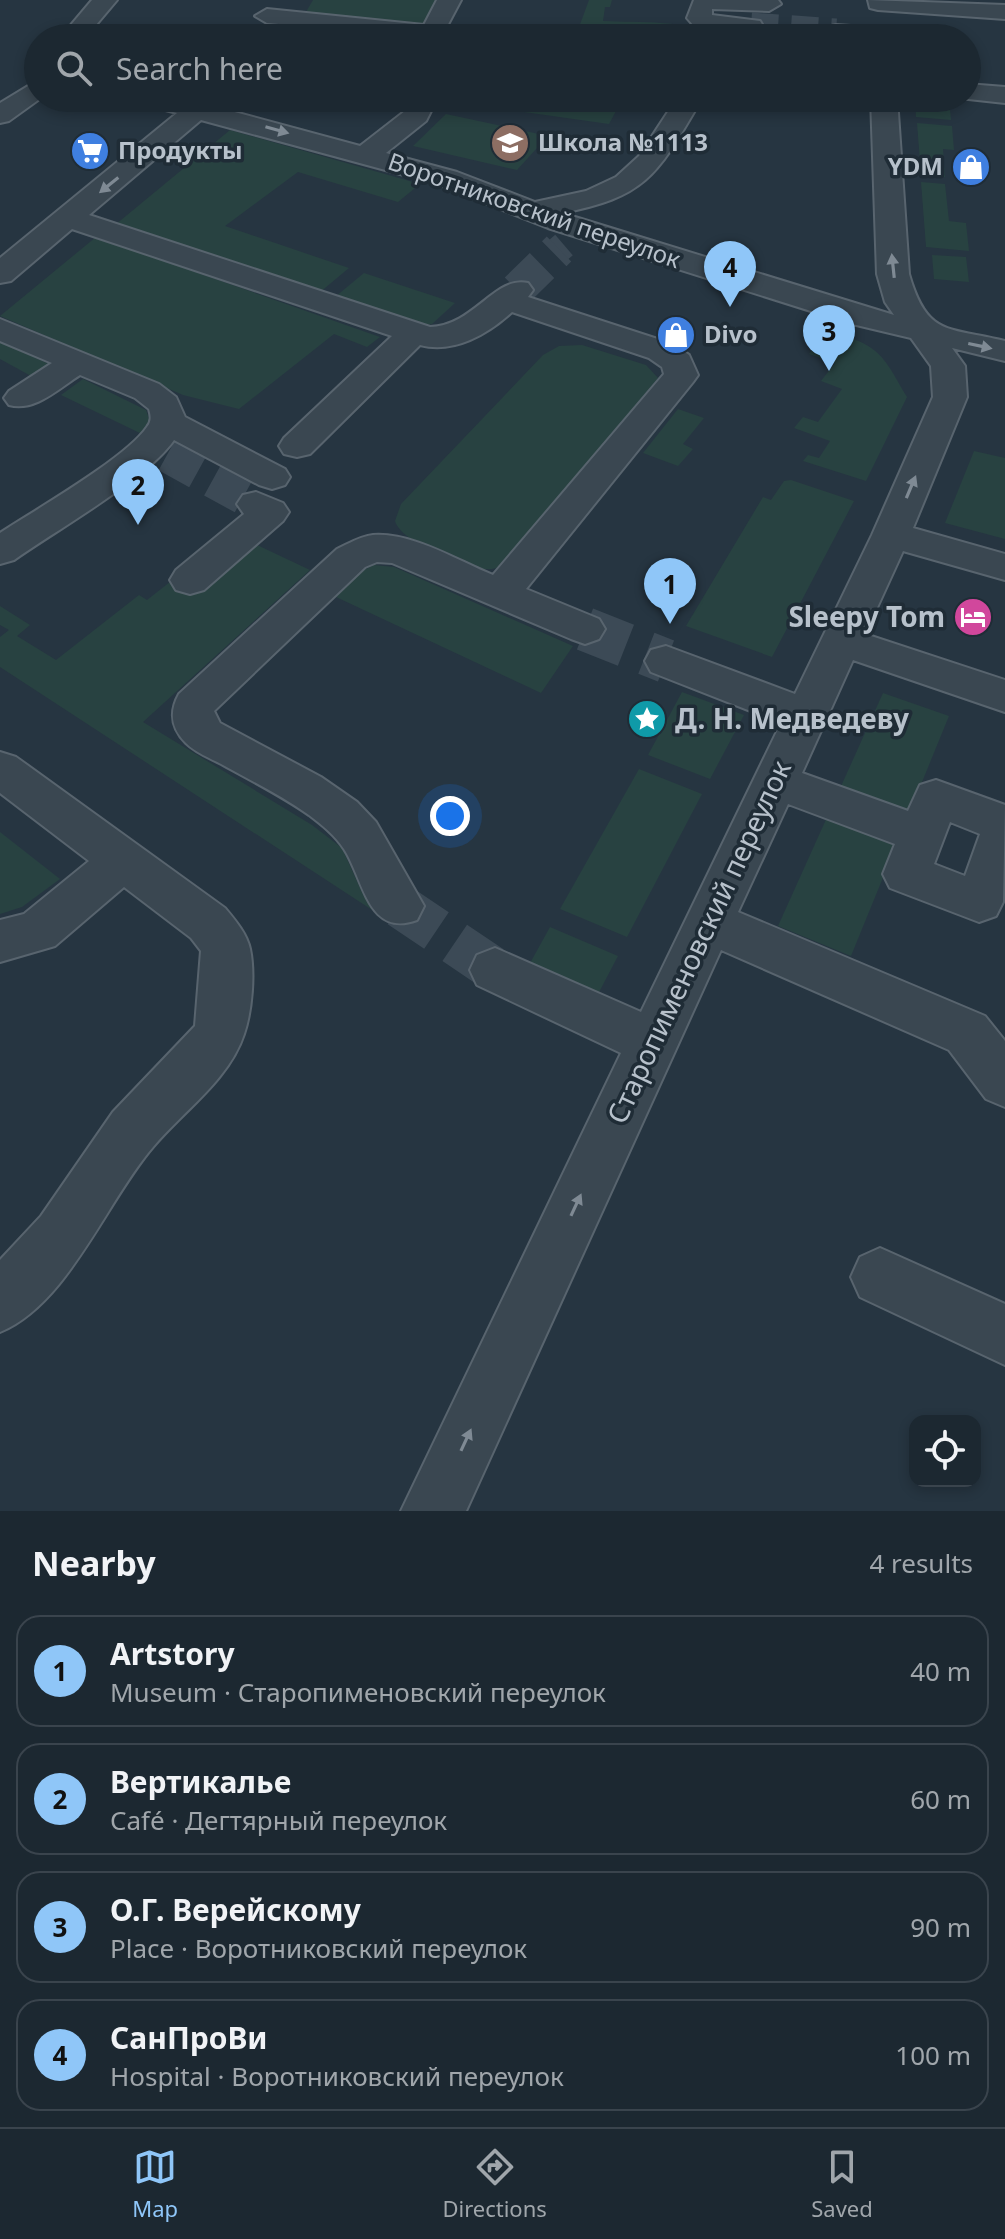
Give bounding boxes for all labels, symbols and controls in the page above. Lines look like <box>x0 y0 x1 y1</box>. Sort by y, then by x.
search box <box>24 24 981 112</box>
icon: search <box>52 46 96 90</box>
text: Search here <box>116 48 283 89</box>
school or university icon: Школа №1113 <box>489 122 531 164</box>
one-way arrow <box>265 124 289 137</box>
place label: Школа №1113 <box>538 125 708 158</box>
supermarket icon: Продукты <box>69 130 111 172</box>
place label: Продукты <box>118 133 243 166</box>
street label: Воротниковский переулок <box>384 144 685 275</box>
shop icon: YDM <box>950 146 992 188</box>
place label: YDM <box>888 149 943 182</box>
one-way arrow <box>99 176 119 193</box>
pin: 4 <box>704 241 756 307</box>
one-way arrow <box>887 253 900 278</box>
pin: 3 <box>803 305 855 371</box>
shop icon: Divo <box>655 314 697 356</box>
place label: Divo <box>704 317 757 350</box>
one-way arrow <box>967 340 992 353</box>
pin: 2 <box>112 459 164 525</box>
one-way arrow <box>905 476 918 499</box>
pin: 1 <box>644 558 696 624</box>
hotel icon: Sleepy Tom <box>952 596 994 638</box>
place label: Sleepy Tom <box>788 597 945 635</box>
place icon: Д. Н. Медведеву <box>626 698 668 740</box>
place label: Д. Н. Медведеву <box>675 699 909 737</box>
street label: Старопименовский переулок <box>597 754 799 1129</box>
your location <box>430 796 470 836</box>
one-way arrow <box>569 1193 583 1217</box>
map controls <box>909 1415 981 1487</box>
button: locate <box>909 1415 981 1487</box>
one-way arrow <box>459 1429 473 1452</box>
text: Nearby <box>32 1540 156 1586</box>
text: 4 results <box>869 1545 973 1581</box>
text: Artstory <box>110 1633 235 1674</box>
text: 1 <box>53 1653 67 1689</box>
text: 40 m <box>910 1653 971 1689</box>
text: Museum · Старопименовский переулок <box>110 1674 606 1710</box>
text: Вертикалье <box>110 1761 291 1802</box>
text: 2 <box>53 1781 67 1817</box>
text: 60 m <box>910 1781 971 1817</box>
text: Café · Дегтярный переулок <box>110 1802 447 1838</box>
text: О.Г. Верейскому <box>110 1889 361 1930</box>
text: 3 <box>53 1909 67 1945</box>
text: 90 m <box>910 1909 971 1945</box>
text: Place · Воротниковский переулок <box>110 1930 527 1966</box>
text: СанПроВи <box>110 2017 268 2058</box>
text: 4 <box>53 2037 67 2073</box>
text: 100 m <box>895 2037 971 2073</box>
text: Hospital · Воротниковский переулок <box>110 2058 564 2094</box>
tab: Map <box>132 2145 178 2223</box>
tab: Directions <box>442 2145 547 2223</box>
tab: Saved <box>811 2145 873 2223</box>

